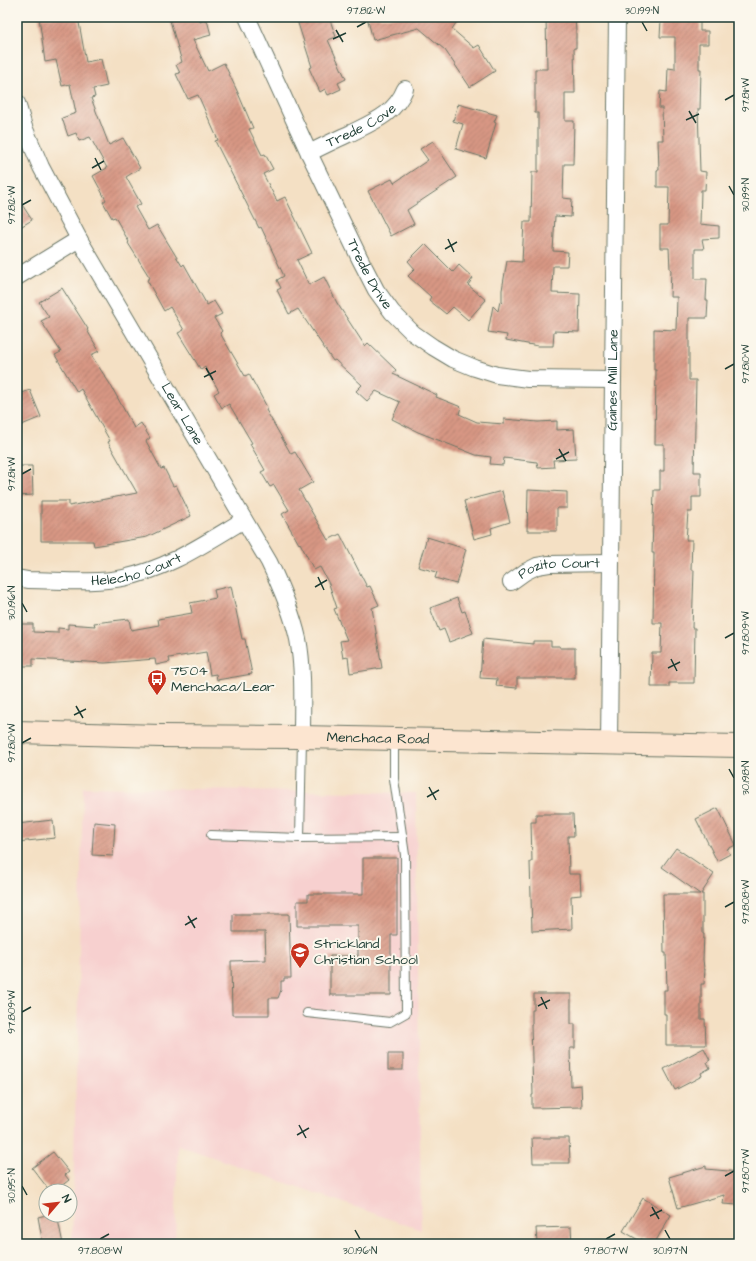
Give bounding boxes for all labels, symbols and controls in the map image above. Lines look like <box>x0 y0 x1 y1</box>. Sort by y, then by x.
text: 97.812°W <box>347 4 386 18</box>
text: 30.199°N <box>625 4 659 18</box>
text: 97.811°W <box>739 77 753 112</box>
street label: Trede Cove <box>323 99 401 153</box>
text: 30.199°N <box>739 178 753 212</box>
text: 97.812°W <box>5 185 19 224</box>
street label: Trede Drive <box>342 236 397 314</box>
street label: Gaines Mill Lane <box>602 329 624 431</box>
text: 97.810°W <box>739 344 753 383</box>
street label: Lear Lane <box>156 379 208 449</box>
text: 97.811°W <box>5 456 19 491</box>
street label: Helecho Court <box>91 548 185 591</box>
street label: Pozito Court <box>514 553 600 584</box>
text: 30.196°N <box>5 586 19 620</box>
text: 97.809°W <box>739 611 753 655</box>
place label: 7504 Menchaca/Lear <box>171 661 275 697</box>
bus stop icon: 7504 Menchaca/Lear <box>146 668 168 696</box>
text: 97.810°W <box>5 723 19 762</box>
street label: Menchaca Road <box>326 728 430 750</box>
text: 30.198°N <box>739 761 753 795</box>
text: 97.808°W <box>739 879 753 924</box>
place label: Strickland Christian School <box>314 934 418 970</box>
school or university icon: Strickland Christian School <box>289 941 311 969</box>
text: 97.809°W <box>5 990 19 1034</box>
text: 97.807°W <box>739 1149 753 1193</box>
text: 30.195°N <box>5 1168 19 1204</box>
north arrow <box>38 1183 78 1223</box>
text: N <box>58 1192 75 1205</box>
text: 97.808°W <box>78 1244 123 1258</box>
text: 30.196°N <box>343 1244 377 1258</box>
text: 97.807°W <box>584 1244 628 1258</box>
text: 30.197°N <box>653 1244 687 1258</box>

